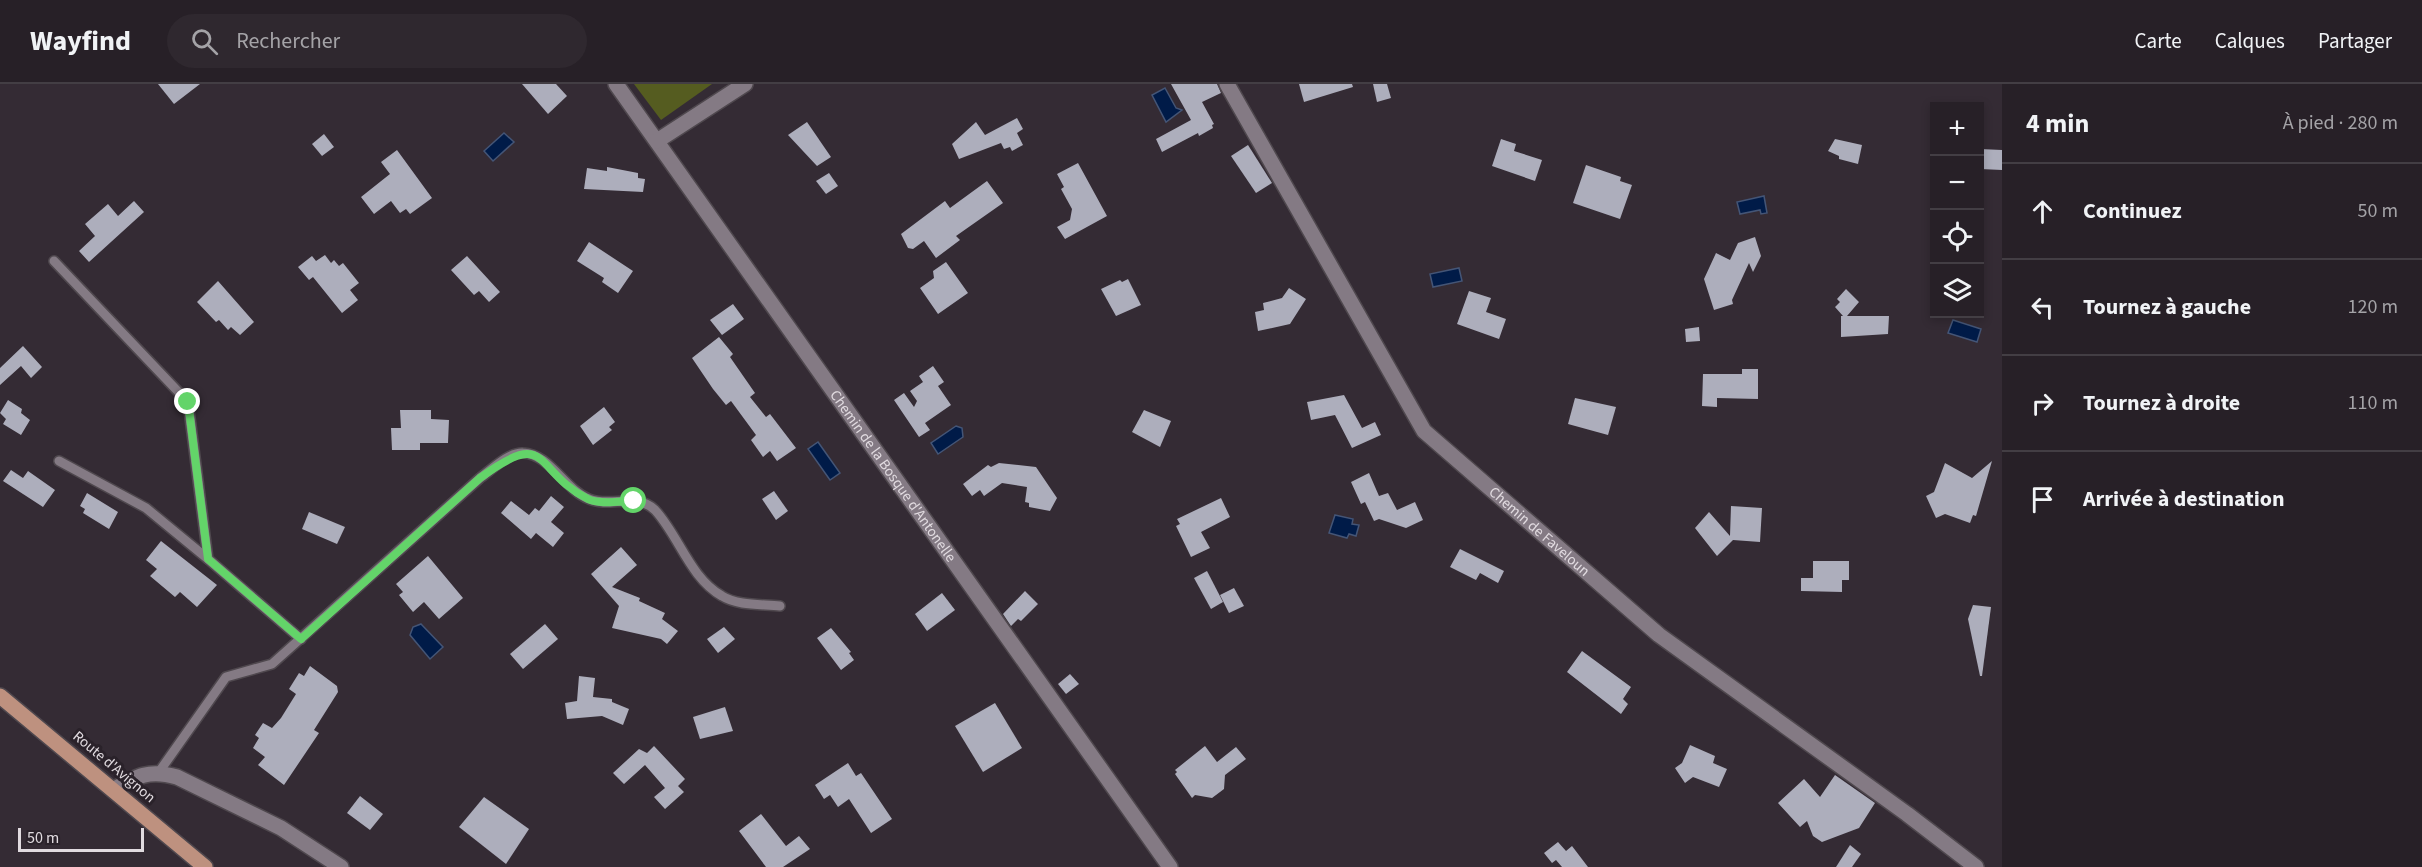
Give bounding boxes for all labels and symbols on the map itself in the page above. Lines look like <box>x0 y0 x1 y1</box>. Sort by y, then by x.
street label: Chemin de la Bosque d'Antonelle <box>825 386 961 566</box>
route end <box>174 388 200 414</box>
street label: Chemin de Faveloun <box>1484 482 1595 581</box>
route start <box>620 487 646 513</box>
street label: Route d'Avignon <box>68 726 160 808</box>
scale bar <box>18 825 144 852</box>

